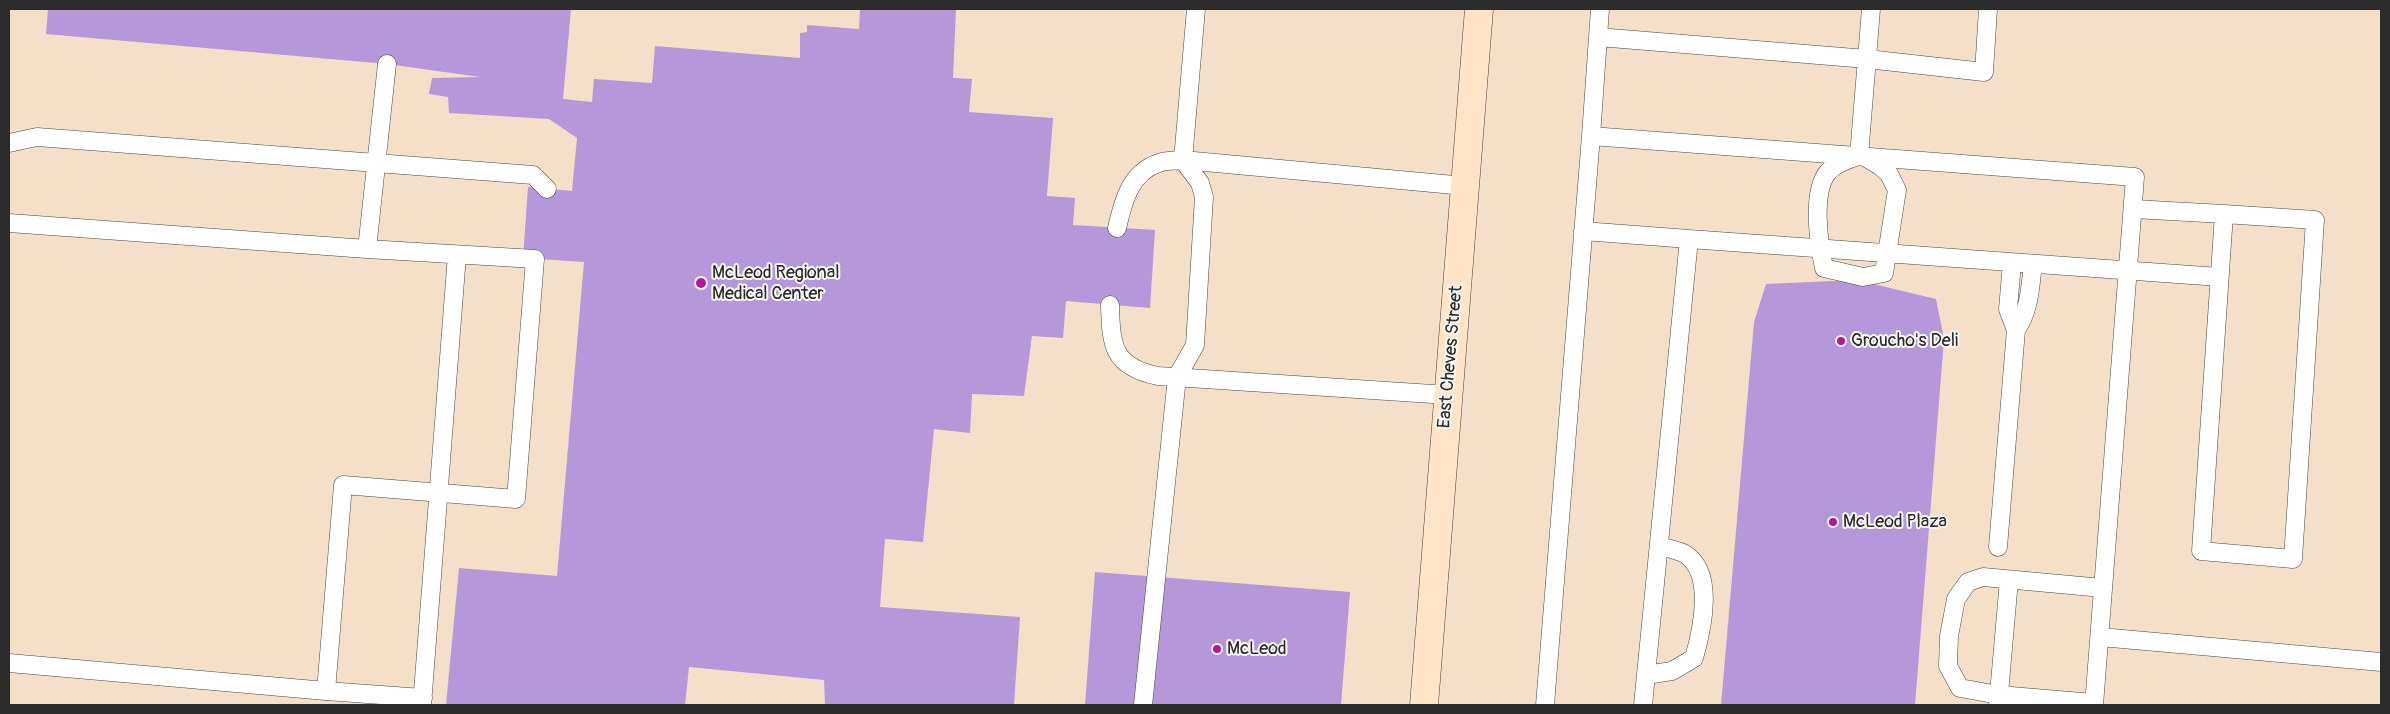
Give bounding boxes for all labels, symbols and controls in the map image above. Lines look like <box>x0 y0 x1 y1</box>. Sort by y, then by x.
place label: McLeod Regional Medical Center <box>712 262 839 304</box>
marker: McLeod Regional Medical Center <box>694 276 708 290</box>
street label: East Cheves Street <box>1434 285 1468 429</box>
place label: Groucho's Deli <box>1851 330 1958 352</box>
marker: Groucho's Deli <box>1835 335 1847 347</box>
place label: McLeod Plaza <box>1843 511 1947 533</box>
marker: McLeod Plaza <box>1827 516 1839 528</box>
place label: McLeod <box>1227 638 1287 660</box>
marker: McLeod <box>1211 643 1223 655</box>

